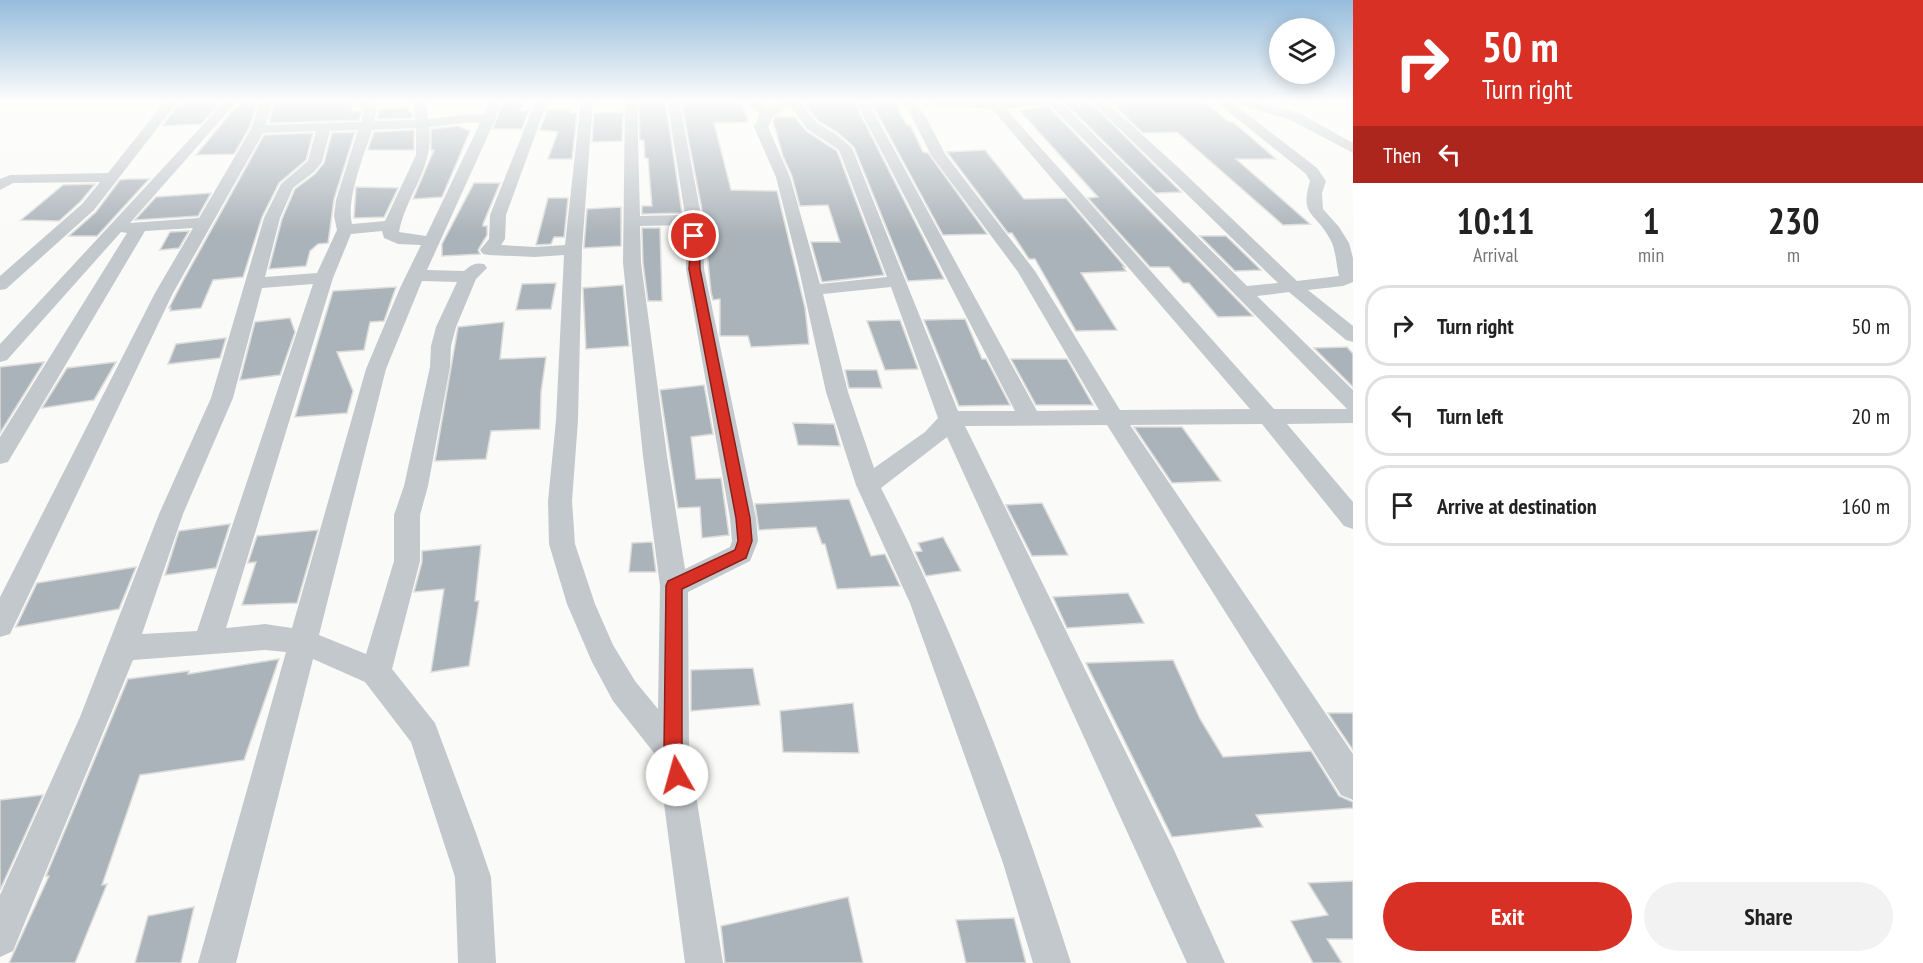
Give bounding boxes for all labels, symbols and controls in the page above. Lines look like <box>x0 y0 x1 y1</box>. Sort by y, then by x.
map controls <box>1269 18 1335 84</box>
button: layers <box>1269 18 1335 84</box>
text: 50 m <box>1482 19 1559 74</box>
icon: right <box>1383 24 1461 102</box>
text: Turn right <box>1482 72 1573 106</box>
icon: left <box>1433 138 1466 171</box>
text: Then <box>1383 141 1421 169</box>
text: 10:11 <box>1457 197 1534 244</box>
text: 1 <box>1642 197 1660 244</box>
text: 230 <box>1768 197 1819 244</box>
pin <box>668 210 719 261</box>
icon: arrive <box>677 219 710 252</box>
text: Arrival <box>1473 242 1518 268</box>
text: min <box>1638 242 1664 268</box>
text: m <box>1787 242 1800 268</box>
icon: right <box>1386 309 1419 342</box>
text: Turn right <box>1437 312 1514 340</box>
text: 50 m <box>1851 312 1890 340</box>
icon: left <box>1386 399 1419 432</box>
text: Turn left <box>1437 402 1503 430</box>
text: 20 m <box>1851 402 1890 430</box>
icon: arrive <box>1386 489 1419 522</box>
text: Arrive at destination <box>1437 492 1597 520</box>
text: 160 m <box>1841 492 1890 520</box>
position arrow <box>645 743 709 807</box>
button: Exit <box>1383 882 1632 951</box>
button: Share <box>1644 882 1893 951</box>

